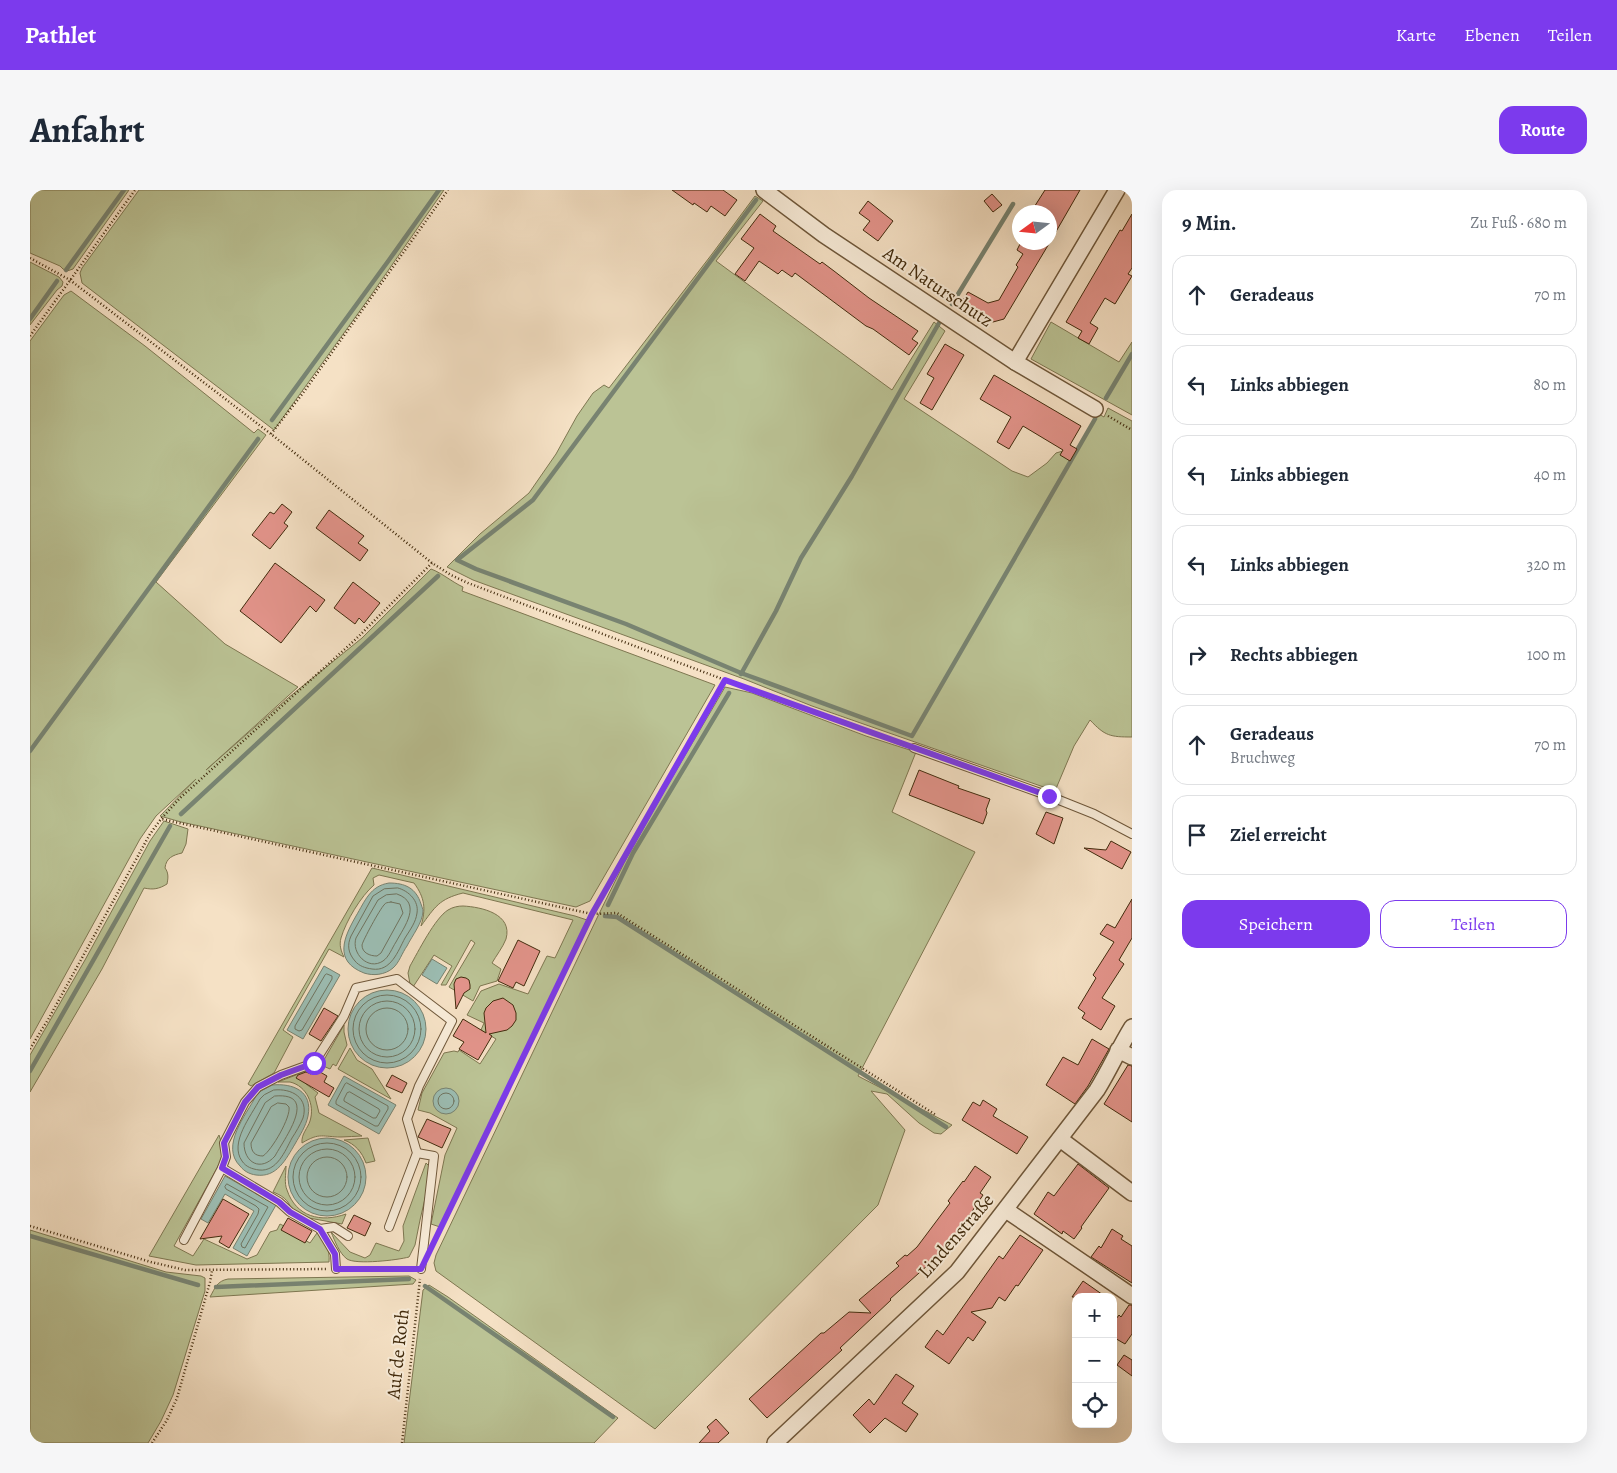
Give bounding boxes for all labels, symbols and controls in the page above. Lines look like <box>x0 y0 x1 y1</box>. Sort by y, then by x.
text: Pathlet <box>25 19 96 51</box>
text: Karte <box>1396 23 1436 47</box>
text: Ebenen <box>1464 23 1520 47</box>
text: Teilen <box>1548 23 1592 47</box>
text: Anfahrt <box>30 106 145 154</box>
button: Route <box>1499 106 1587 154</box>
north arrow <box>1012 205 1057 250</box>
text: 9 Min. <box>1182 209 1237 237</box>
text: Zu Fuß · 680 m <box>1470 212 1567 234</box>
street label: Am Naturschutz <box>877 240 998 333</box>
icon: ahead <box>1183 281 1211 309</box>
text: Geradeaus <box>1230 282 1314 308</box>
text: 70 m <box>1534 284 1566 306</box>
icon: left <box>1183 371 1211 399</box>
text: Links abbiegen <box>1230 372 1349 398</box>
text: 80 m <box>1533 374 1566 396</box>
icon: left <box>1183 461 1211 489</box>
text: Links abbiegen <box>1230 462 1349 488</box>
text: 40 m <box>1534 464 1566 486</box>
icon: left <box>1183 551 1211 579</box>
text: Links abbiegen <box>1230 552 1349 578</box>
text: 320 m <box>1527 554 1566 576</box>
icon: right <box>1183 641 1211 669</box>
text: Rechts abbiegen <box>1230 642 1358 668</box>
text: 100 m <box>1527 644 1566 666</box>
text: Geradeaus <box>1230 721 1314 747</box>
icon: ahead <box>1183 731 1211 759</box>
text: 70 m <box>1534 734 1566 756</box>
text: Bruchweg <box>1230 747 1295 769</box>
route end <box>1038 785 1061 808</box>
icon: arrive <box>1183 821 1211 849</box>
text: Ziel erreicht <box>1230 822 1327 848</box>
button: Speichern <box>1182 900 1370 948</box>
button: Teilen <box>1380 900 1567 948</box>
route start <box>303 1052 326 1075</box>
street label: Lindenstraße <box>912 1188 1000 1284</box>
map controls <box>1072 1293 1117 1428</box>
button: + <box>1072 1293 1117 1338</box>
street label: Auf de Roth <box>380 1308 416 1401</box>
button: − <box>1072 1338 1117 1383</box>
button: locate <box>1072 1383 1117 1428</box>

